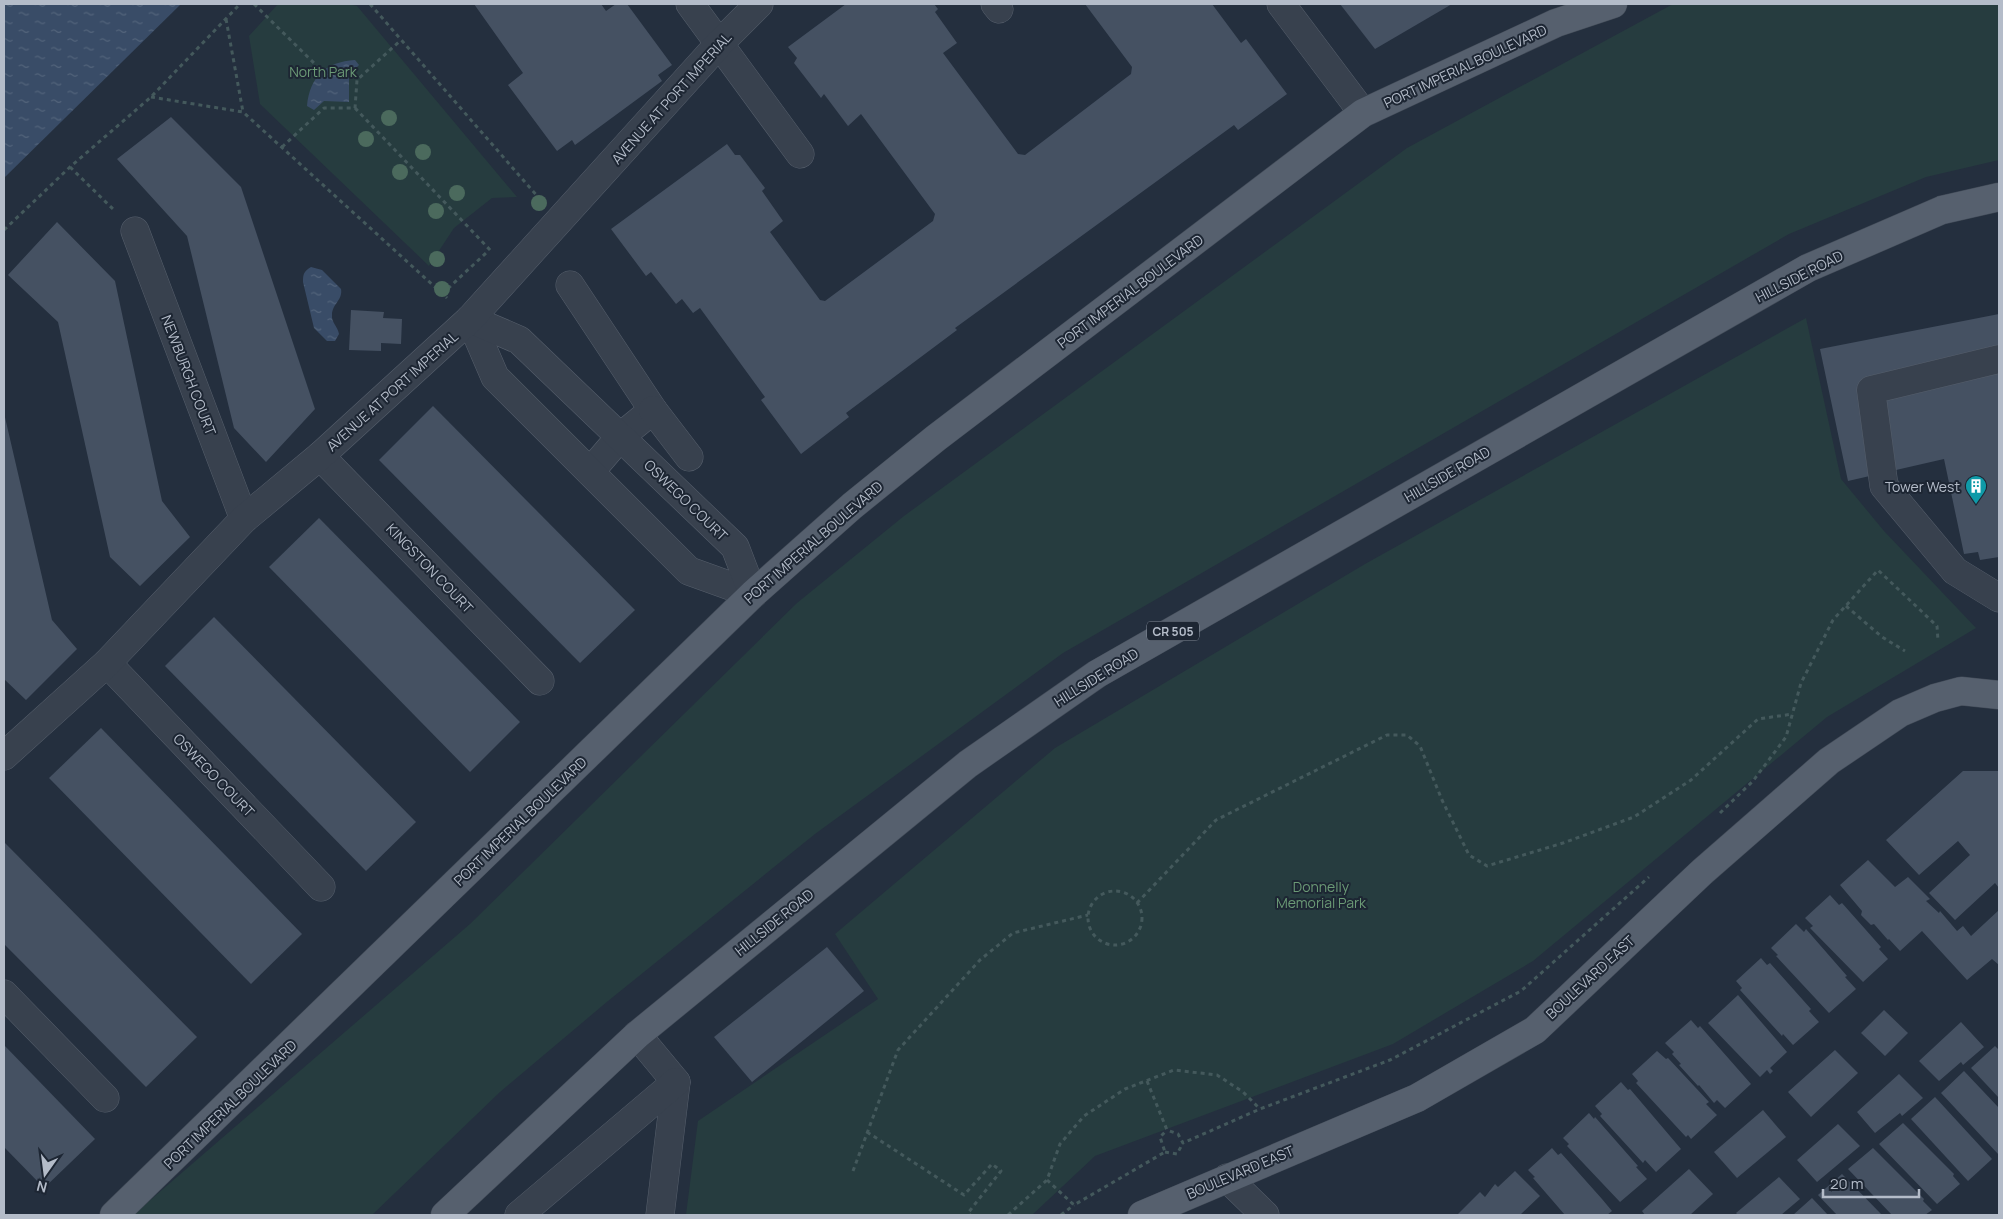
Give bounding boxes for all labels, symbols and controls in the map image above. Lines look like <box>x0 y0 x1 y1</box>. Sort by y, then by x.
street label: PORT IMPERIAL BOULEVARD <box>1380 20 1550 112</box>
street label: AVENUE AT PORT IMPERIAL <box>607 28 735 168</box>
park label: North Park <box>289 62 358 81</box>
street label: PORT IMPERIAL BOULEVARD <box>1053 230 1207 352</box>
street label: HILLSIDE ROAD <box>1752 246 1846 306</box>
street label: NEWBURGH COURT <box>157 312 221 438</box>
street label: AVENUE AT PORT IMPERIAL <box>322 327 462 455</box>
street label: HILLSIDE ROAD <box>1401 442 1493 506</box>
street label: OSWEGO COURT <box>640 455 732 545</box>
building icon: Tower West <box>1964 474 1988 505</box>
street label: PORT IMPERIAL BOULEVARD <box>740 476 886 608</box>
place label: Tower West <box>1885 477 1960 496</box>
street label: KINGSTON COURT <box>382 519 478 617</box>
road number: CR 505 <box>1147 622 1199 640</box>
street label: HILLSIDE ROAD <box>1050 643 1142 711</box>
street label: OSWEGO COURT <box>169 729 259 821</box>
street label: PORT IMPERIAL BOULEVARD <box>449 752 591 890</box>
park label: Donnelly Memorial Park <box>1276 877 1367 912</box>
street label: HILLSIDE ROAD <box>731 884 817 960</box>
street label: BOULEVARD EAST <box>1542 931 1639 1023</box>
street label: PORT IMPERIAL BOULEVARD <box>159 1035 301 1173</box>
street label: BOULEVARD EAST <box>1184 1141 1297 1203</box>
north arrow <box>20 1149 70 1199</box>
scale bar <box>1823 1166 1919 1198</box>
text: 20 m <box>1830 1173 1863 1194</box>
text: N <box>35 1177 49 1198</box>

